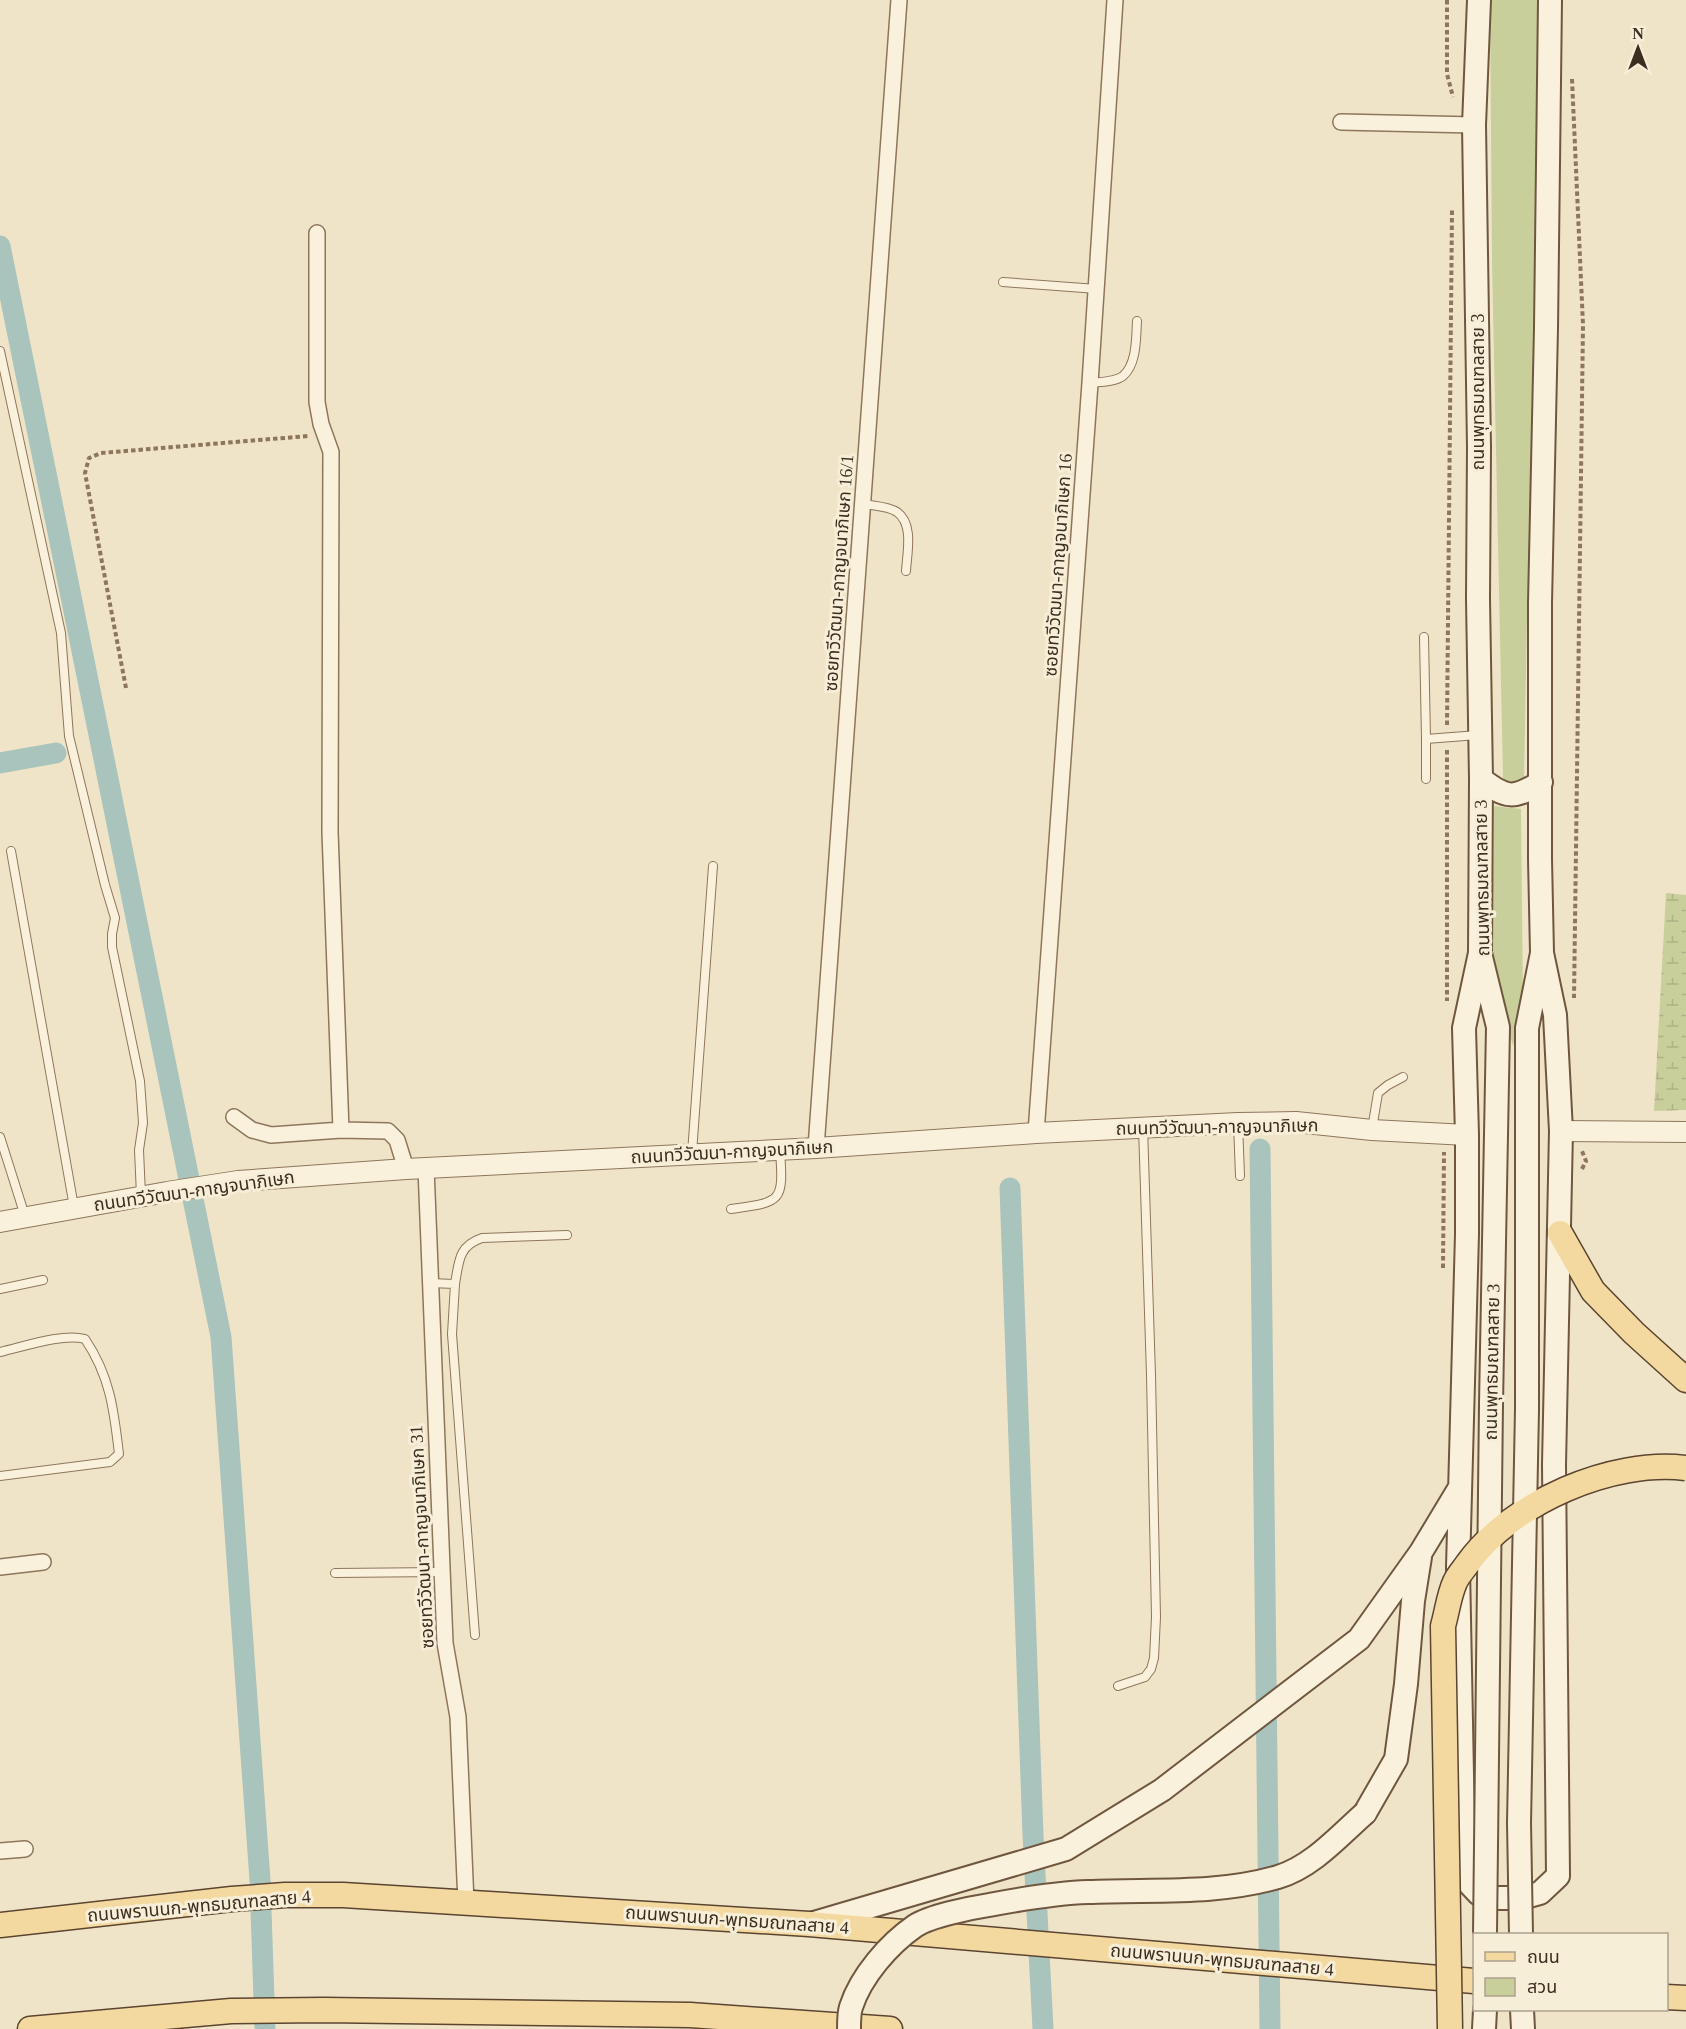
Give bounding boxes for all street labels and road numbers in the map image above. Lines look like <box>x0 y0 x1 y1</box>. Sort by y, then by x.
street label: ถนนพุทธมณฑลสาย 3 <box>1468 314 1489 470</box>
street label: ซอยทวีวัฒนา-กาญจนาภิเษก 16 <box>1040 453 1076 677</box>
street label: ซอยทวีวัฒนา-กาญจนาภิเษก 16/1 <box>821 454 857 692</box>
street label: ถนนพุทธมณฑลสาย 3 <box>1471 799 1494 957</box>
street label: ถนนทวีวัฒนา-กาญจนาภิเษก <box>1115 1115 1319 1139</box>
street label: ถนนทวีวัฒนา-กาญจนาภิเษก <box>630 1137 834 1167</box>
street label: ถนนทวีวัฒนา-กาญจนาภิเษก <box>92 1167 296 1215</box>
street label: ถนนพุทธมณฑลสาย 3 <box>1481 1283 1504 1441</box>
street label: ซอยทวีวัฒนา-กาญจนาภิเษก 31 <box>406 1425 438 1649</box>
street label: ถนนพรานนก-พุทธมณฑลสาย 4 <box>86 1886 312 1927</box>
street label: ถนนพรานนก-พุทธมณฑลสาย 4 <box>624 1902 850 1939</box>
street label: ถนนพรานนก-พุทธมณฑลสาย 4 <box>1109 1940 1335 1981</box>

